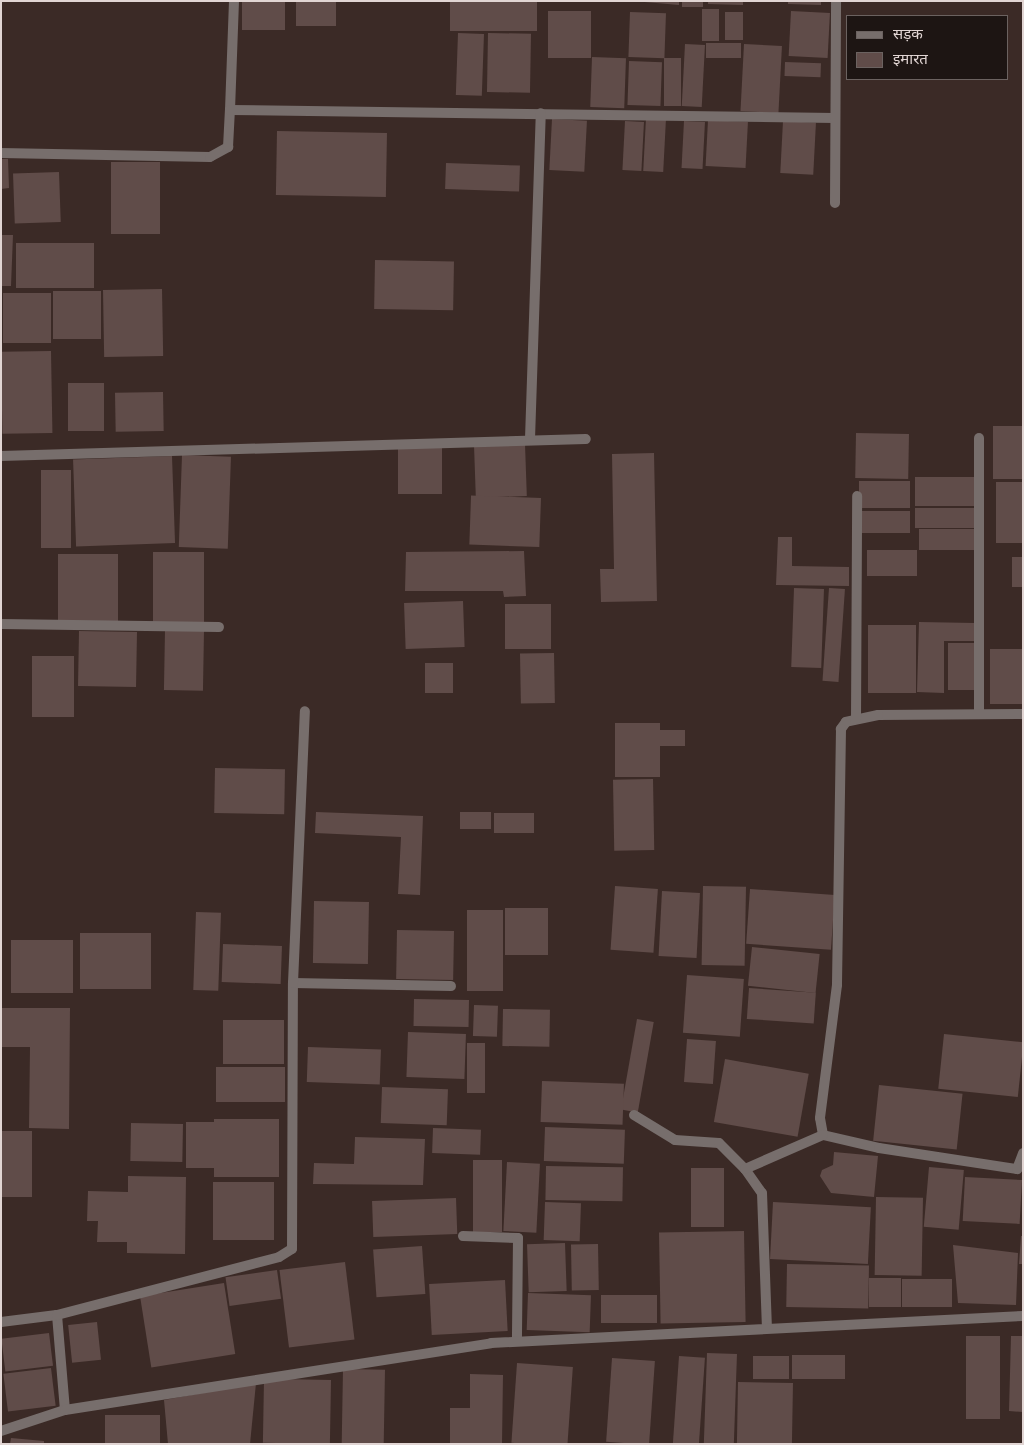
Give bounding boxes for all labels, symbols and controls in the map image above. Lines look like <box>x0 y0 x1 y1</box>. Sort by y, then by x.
legend <box>846 15 1009 80</box>
text: सड़क <box>893 24 923 42</box>
text: इमारत <box>893 49 928 67</box>

